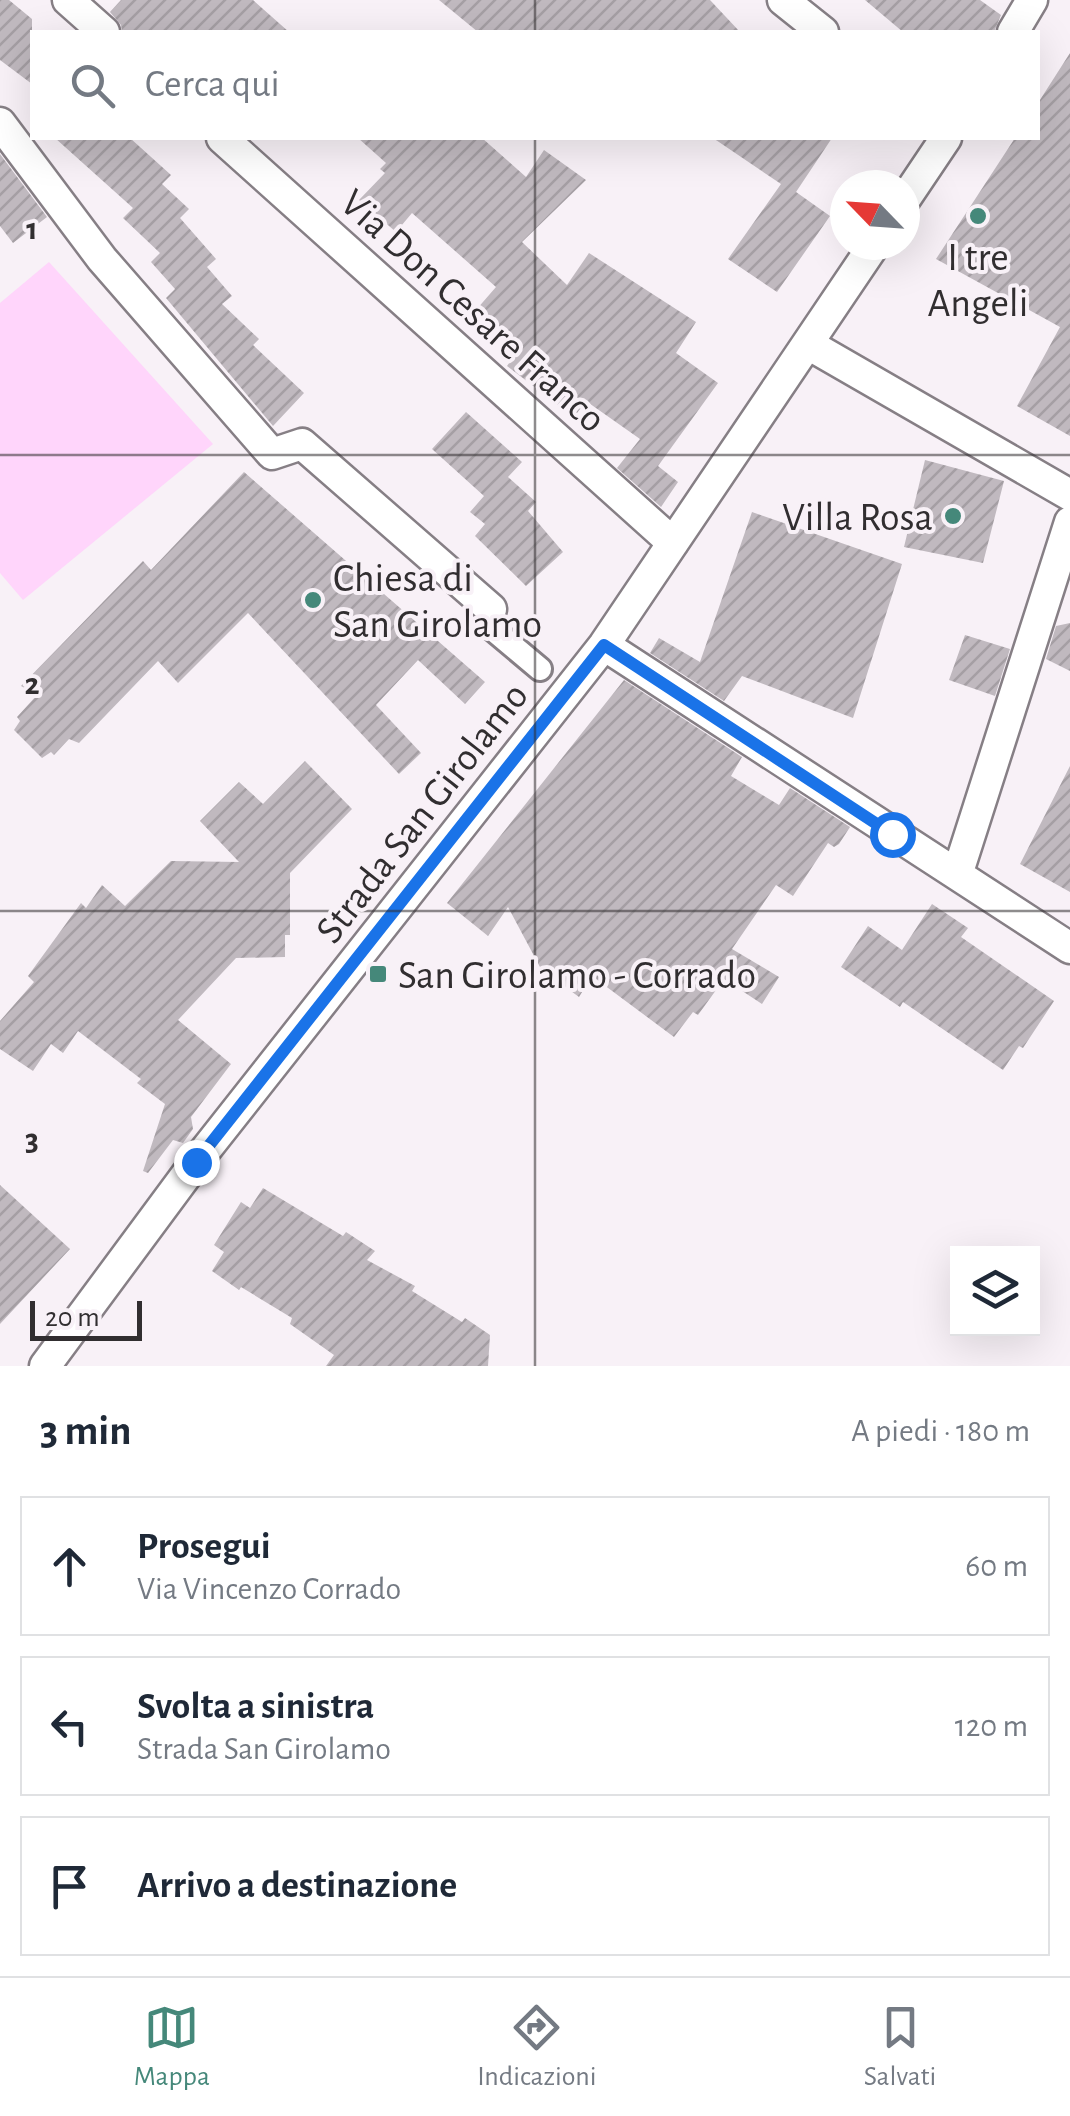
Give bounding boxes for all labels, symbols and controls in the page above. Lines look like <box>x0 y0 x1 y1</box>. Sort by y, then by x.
search box <box>30 30 1040 140</box>
icon: search <box>65 58 120 113</box>
text: Cerca qui <box>145 66 280 104</box>
north arrow <box>830 170 920 260</box>
street label: Via Don Cesare Franco <box>333 183 613 440</box>
marker: I tre Angeli <box>967 205 989 227</box>
text: 1 <box>26 213 38 245</box>
place label: I tre Angeli <box>928 238 1028 324</box>
place label: Villa Rosa <box>782 498 933 538</box>
marker: Villa Rosa <box>942 505 964 527</box>
place label: Chiesa di San Girolamo <box>333 559 542 645</box>
marker: Chiesa di San Girolamo <box>302 589 324 611</box>
text: 2 <box>24 668 40 700</box>
street label: Strada San Girolamo <box>309 676 536 951</box>
route start <box>870 812 916 858</box>
place label: San Girolamo - Corrado <box>398 956 756 996</box>
marker: San Girolamo - Corrado <box>367 963 389 985</box>
text: 3 <box>25 1124 39 1156</box>
route end <box>174 1140 220 1186</box>
map controls <box>950 1246 1040 1336</box>
button: layers <box>950 1246 1040 1336</box>
scale bar <box>30 1296 142 1340</box>
text: 20 m <box>45 1304 100 1332</box>
text: 3 min <box>40 1410 132 1452</box>
text: A piedi · 180 m <box>851 1415 1030 1447</box>
text: Prosegui <box>137 1528 271 1566</box>
icon: ahead <box>42 1539 97 1594</box>
text: 60 m <box>965 1550 1028 1582</box>
text: Via Vincenzo Corrado <box>137 1573 401 1605</box>
text: Svolta a sinistra <box>137 1688 374 1726</box>
icon: left <box>42 1699 97 1754</box>
text: 120 m <box>955 1710 1028 1742</box>
text: Strada San Girolamo <box>137 1733 391 1765</box>
icon: arrive <box>42 1859 97 1914</box>
text: Arrivo a destinazione <box>137 1867 457 1905</box>
tab: Mappa <box>134 2000 210 2094</box>
tab: Indicazioni <box>477 2000 597 2094</box>
tab: Salvati <box>864 2000 936 2094</box>

